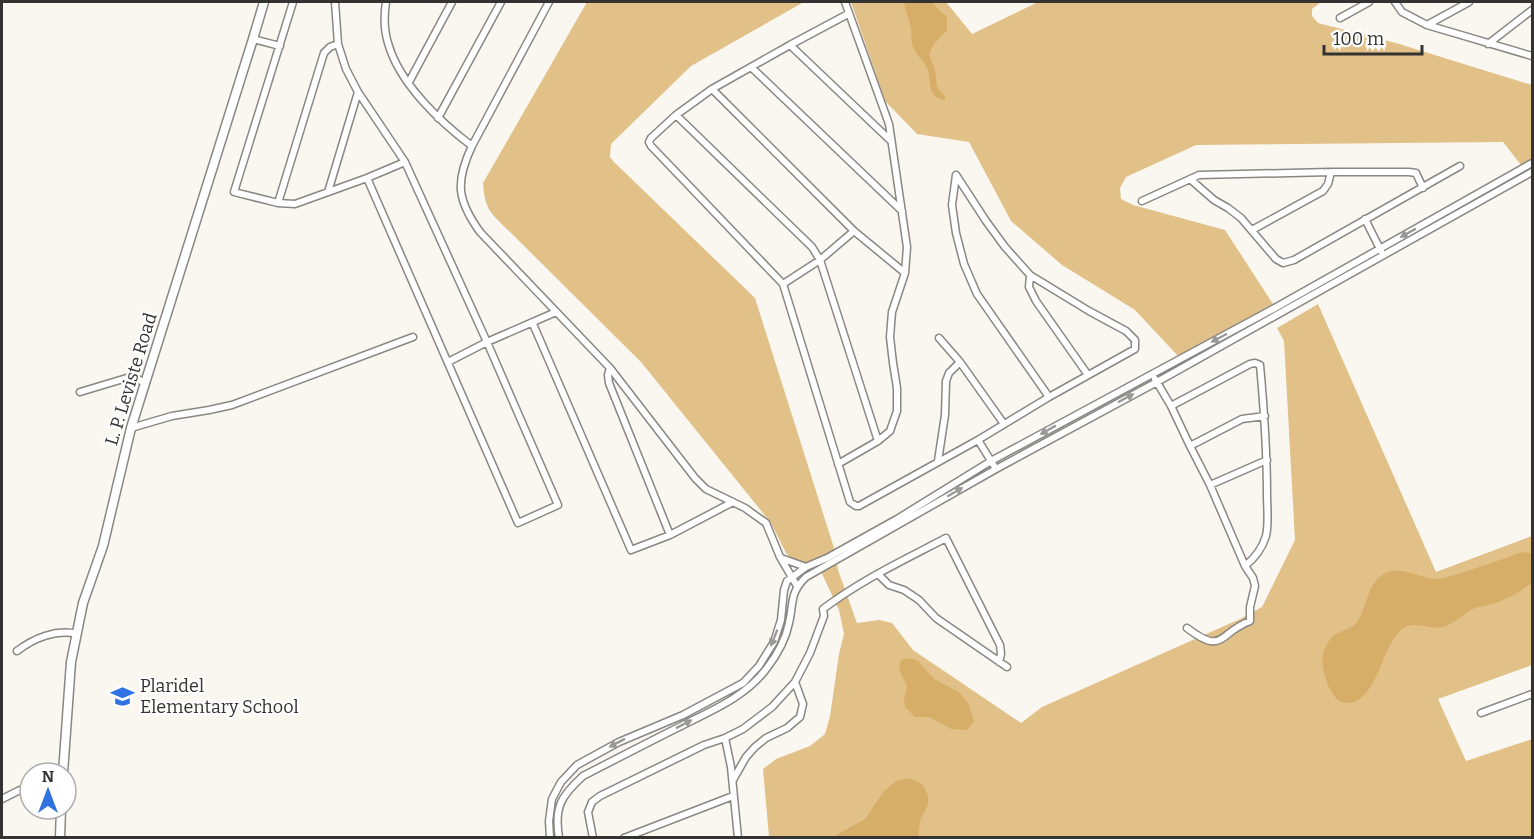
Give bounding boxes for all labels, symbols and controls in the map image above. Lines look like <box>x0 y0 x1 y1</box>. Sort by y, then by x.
scale bar <box>1324 18 1422 56</box>
text: 100 m <box>1333 28 1384 50</box>
one-way arrow <box>1400 228 1417 238</box>
street label: L. P. Leviste Road <box>100 310 162 448</box>
one-way arrow <box>1211 333 1228 343</box>
one-way arrow <box>1118 394 1135 403</box>
one-way arrow <box>1039 425 1056 435</box>
one-way arrow <box>947 487 964 497</box>
one-way arrow <box>769 629 778 647</box>
place label: Plaridel Elementary School <box>140 675 299 718</box>
school or university icon: Plaridel Elementary School <box>109 683 135 709</box>
one-way arrow <box>676 719 693 729</box>
one-way arrow <box>609 739 626 748</box>
north arrow <box>18 761 78 821</box>
text: N <box>42 767 54 786</box>

